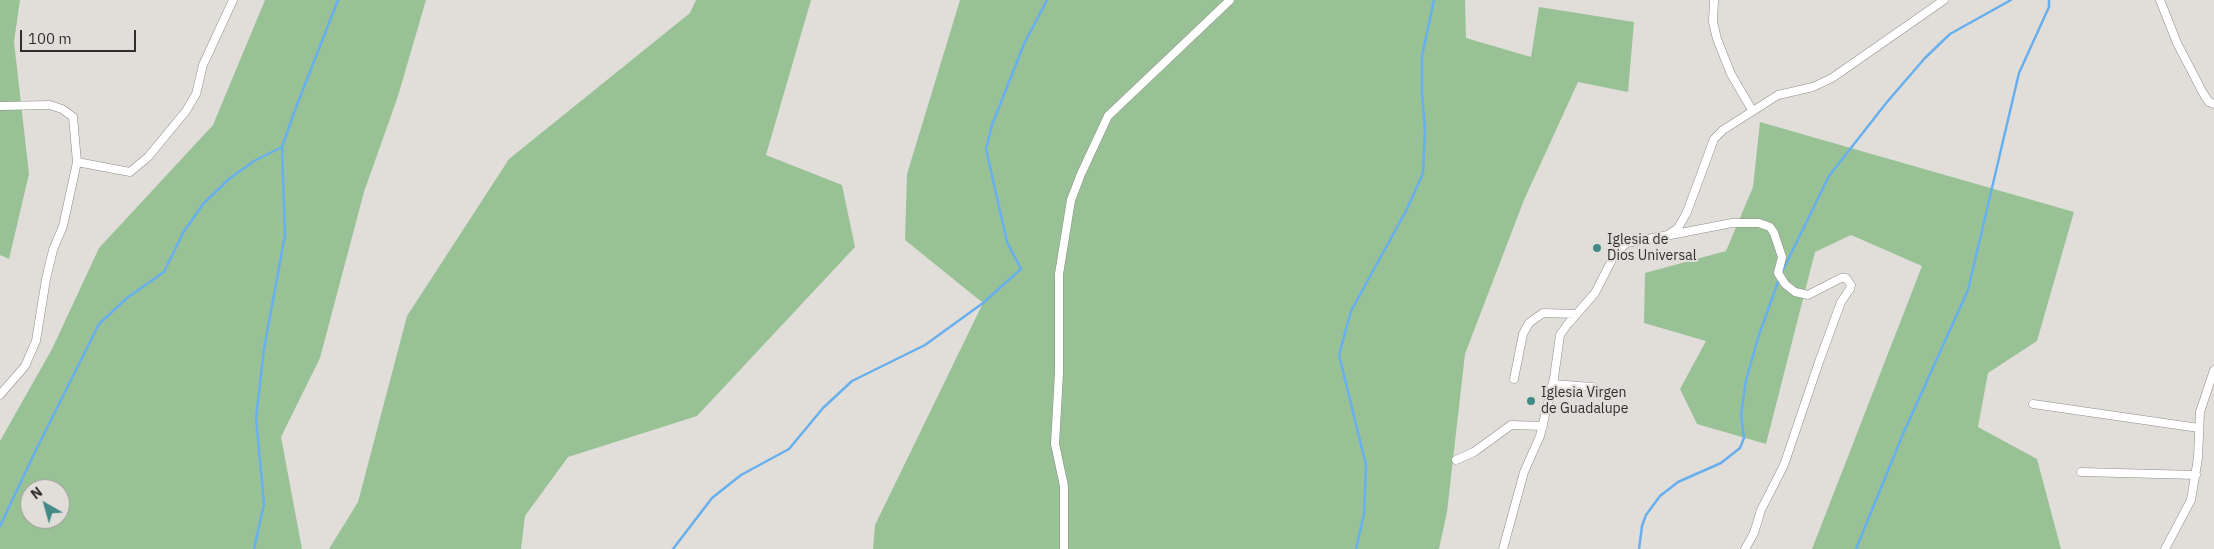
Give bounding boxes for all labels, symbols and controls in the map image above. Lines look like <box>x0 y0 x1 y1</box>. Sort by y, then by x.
scale bar <box>22 20 139 52</box>
text: 100 m <box>28 29 72 48</box>
place label: Iglesia de Dios Universal <box>1607 232 1697 264</box>
marker: Iglesia de Dios Universal <box>1591 242 1603 254</box>
place label: Iglesia Virgen de Guadalupe <box>1541 385 1628 418</box>
marker: Iglesia Virgen de Guadalupe <box>1525 395 1537 407</box>
north arrow <box>20 479 70 529</box>
text: N <box>27 483 46 503</box>

